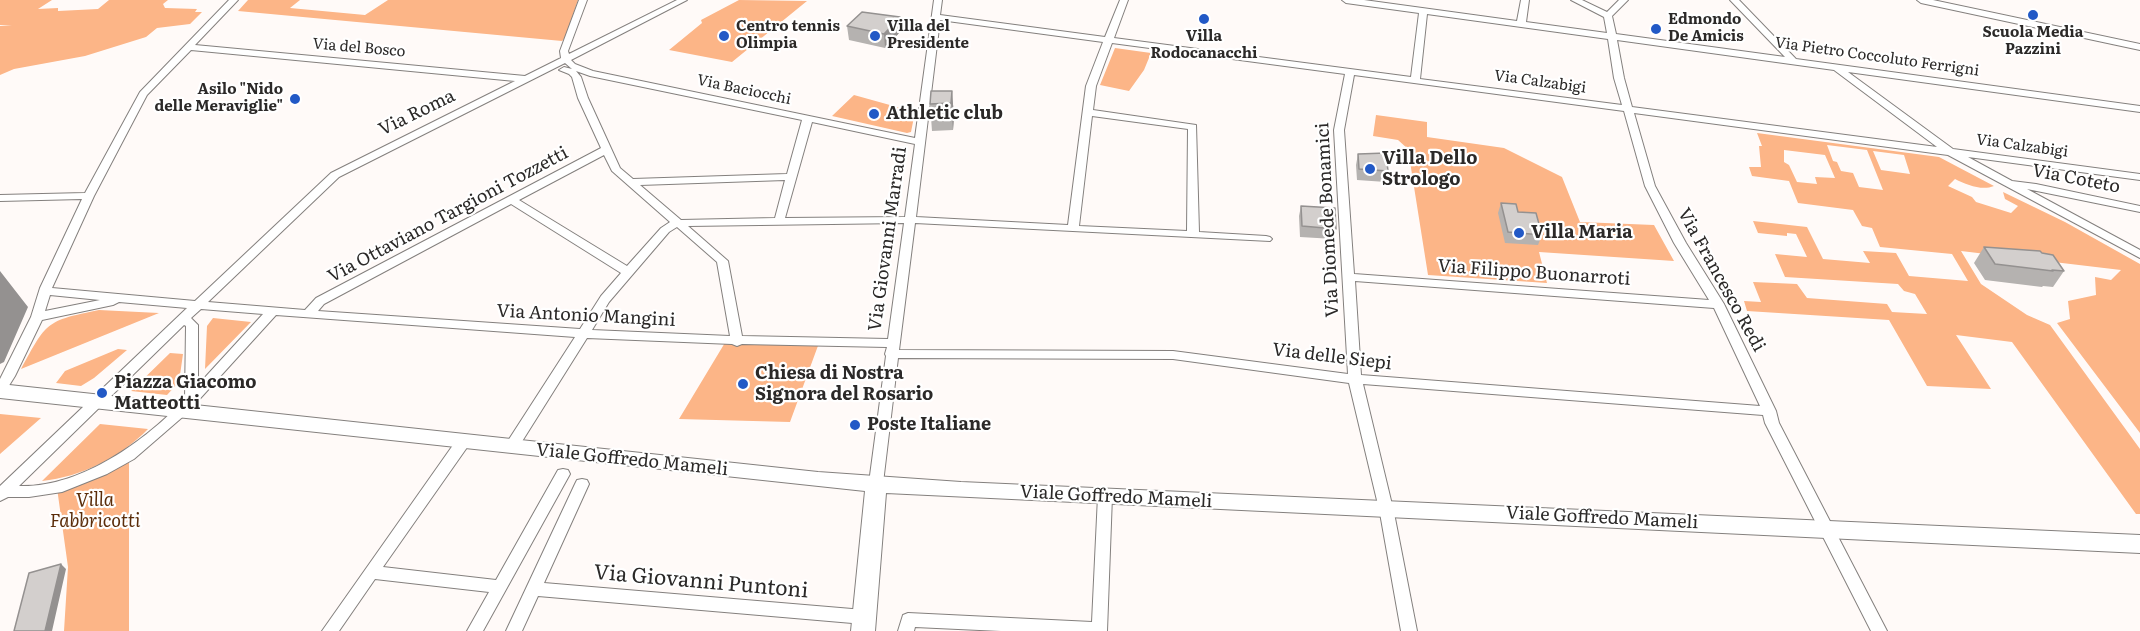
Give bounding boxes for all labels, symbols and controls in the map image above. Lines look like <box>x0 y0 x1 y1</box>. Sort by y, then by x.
marker: Scuola Media Pazzini <box>2026 8 2040 22</box>
place label: Edmondo De Amicis <box>1668 11 1744 46</box>
marker: Villa Rodocanacchi <box>1197 12 1211 26</box>
place label: Centro tennis Olimpia <box>736 18 840 53</box>
place label: Villa del Presidente <box>887 18 969 53</box>
marker: Edmondo De Amicis <box>1649 22 1663 36</box>
place label: Scuola Media Pazzini <box>1983 24 2083 59</box>
place label: Villa Rodocanacchi <box>1150 28 1258 63</box>
marker: Centro tennis Olimpia <box>717 29 731 43</box>
marker: Villa del Presidente <box>868 29 882 43</box>
street label: Via Pietro Coccoluto Ferrigni <box>1774 34 1980 80</box>
street label: Via del Bosco <box>312 35 406 61</box>
street label: Via Calzabigi <box>1493 67 1587 97</box>
street label: Via Baciocchi <box>695 71 793 109</box>
place label: Asilo "Nido delle Meraviglie" <box>154 81 283 116</box>
street label: Via Roma <box>375 85 459 141</box>
marker: Asilo "Nido delle Meraviglie" <box>288 92 302 106</box>
place label: Athletic club <box>886 103 1003 125</box>
marker: Athletic club <box>867 107 881 121</box>
street label: Via Diomede Bonamici <box>1312 122 1344 318</box>
street label: Via Calzabigi <box>1975 131 2069 161</box>
street label: Via Ottaviano Targioni Tozzetti <box>324 142 572 288</box>
street label: Via Giovanni Marradi <box>864 145 912 333</box>
place label: Villa Dello Strologo <box>1382 148 1477 190</box>
street label: Via Coteto <box>2030 160 2122 198</box>
marker: Villa Dello Strologo <box>1363 162 1377 176</box>
street label: Via Francesco Redi <box>1673 204 1769 356</box>
place label: Villa Maria <box>1531 222 1633 244</box>
marker: Villa Maria <box>1512 226 1526 240</box>
street label: Via Filippo Buonarroti <box>1437 255 1631 291</box>
street label: Via Antonio Mangini <box>496 301 676 331</box>
street label: Via delle Siepi <box>1271 339 1393 375</box>
place label: Chiesa di Nostra Signora del Rosario <box>755 363 933 406</box>
place label: Piazza Giacomo Matteotti <box>114 372 257 415</box>
marker: Chiesa di Nostra Signora del Rosario <box>736 377 750 391</box>
marker: Piazza Giacomo Matteotti <box>95 386 109 400</box>
place label: Poste Italiane <box>867 414 991 436</box>
marker: Poste Italiane <box>848 418 862 432</box>
street label: Viale Goffredo Mameli <box>535 439 729 481</box>
street label: Viale Goffredo Mameli <box>1019 481 1213 513</box>
park label: Villa Fabbricotti <box>50 490 140 532</box>
street label: Viale Goffredo Mameli <box>1505 502 1699 534</box>
street label: Via Giovanni Puntoni <box>593 560 809 604</box>

